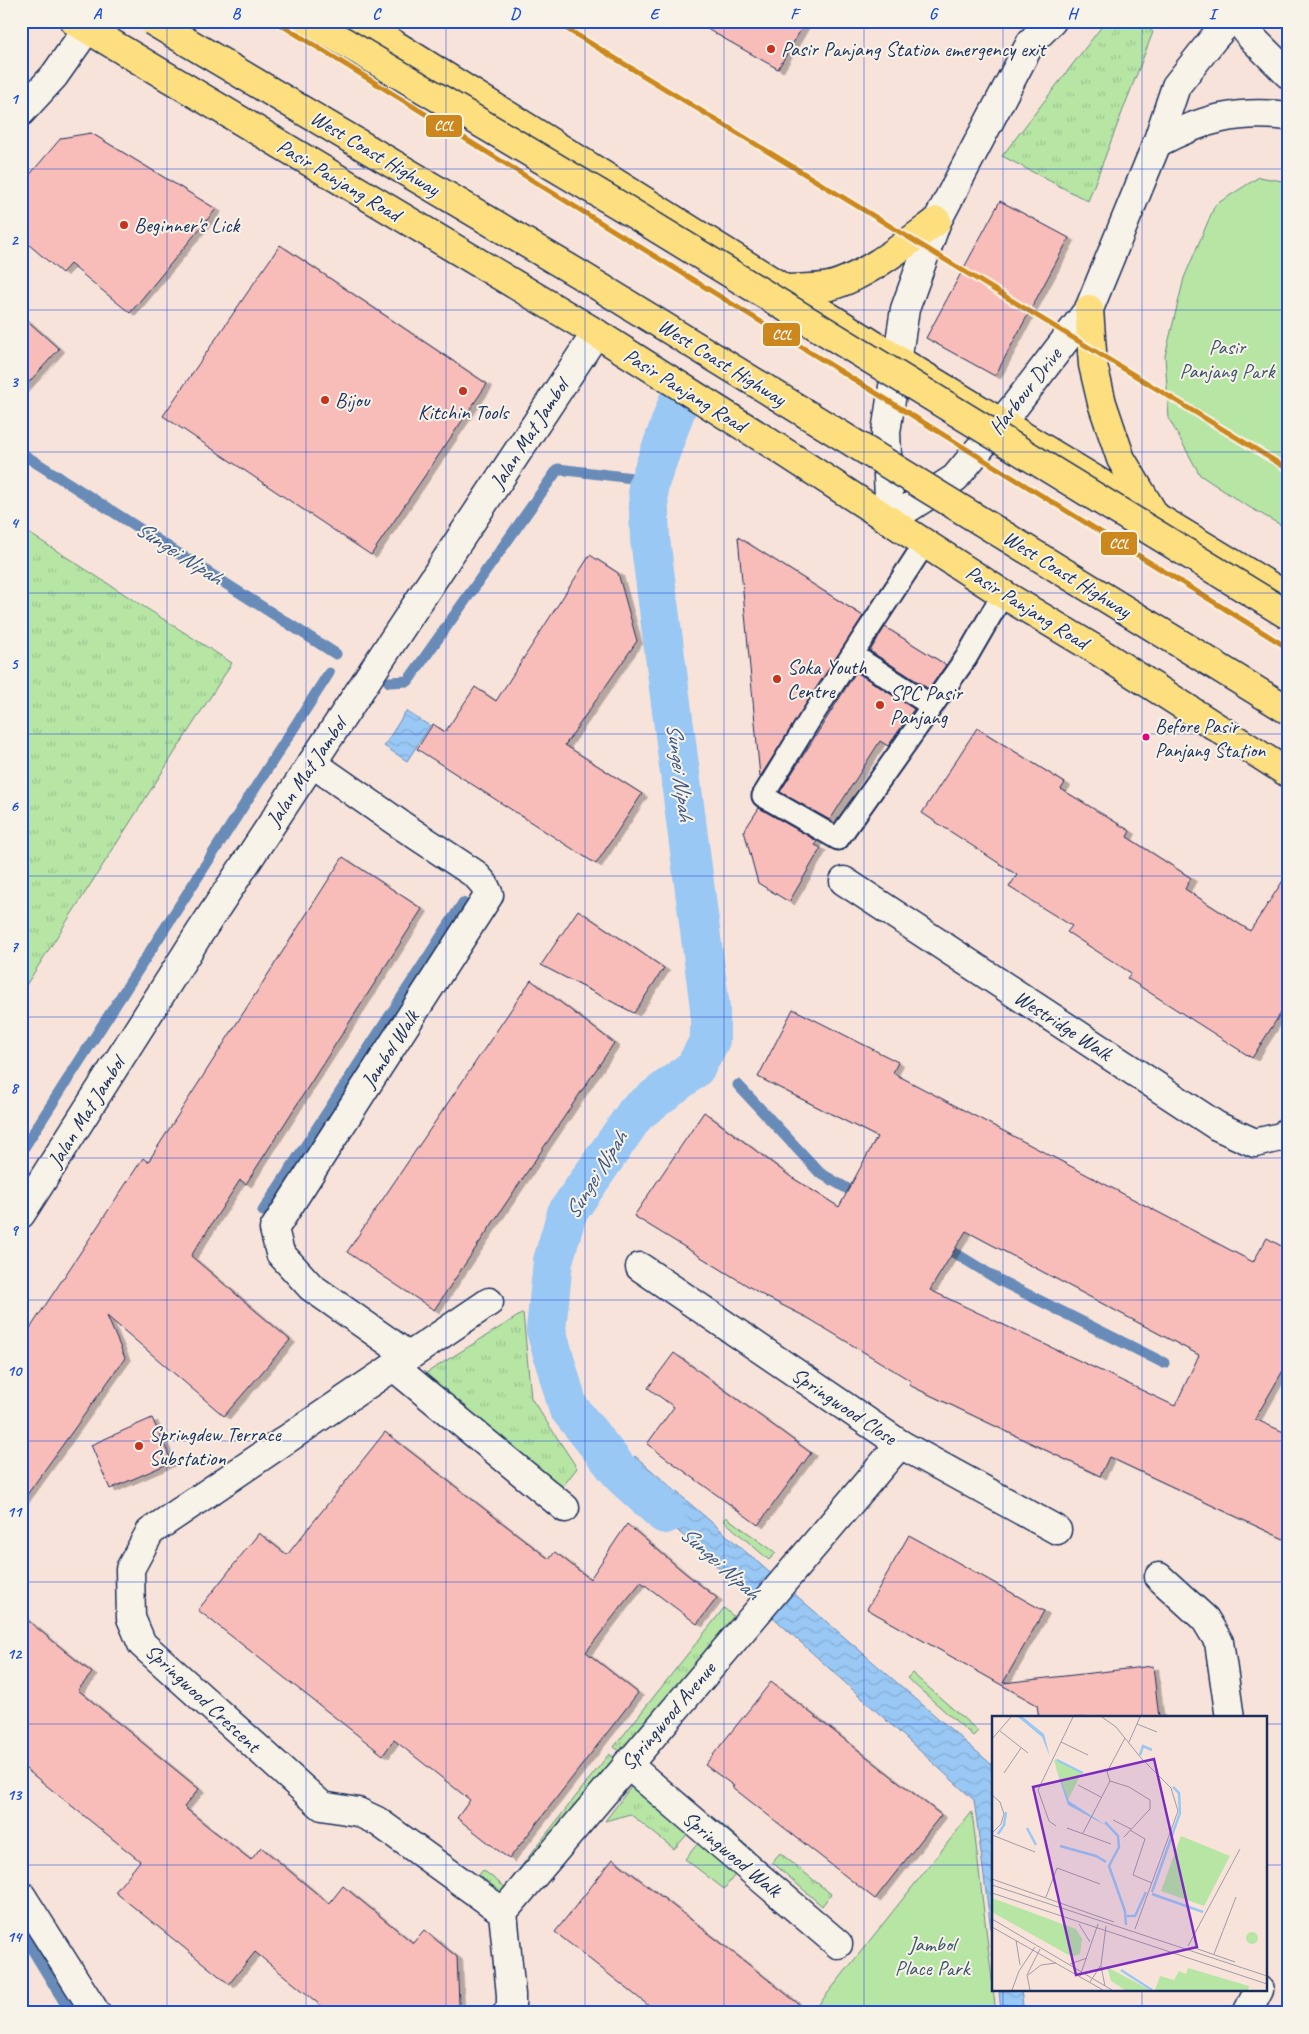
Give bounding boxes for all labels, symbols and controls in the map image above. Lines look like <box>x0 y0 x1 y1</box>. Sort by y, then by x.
text: A <box>93 4 103 24</box>
text: B <box>232 4 242 24</box>
text: C <box>372 4 382 24</box>
text: D <box>510 4 521 24</box>
text: E <box>650 4 661 24</box>
text: F <box>790 4 801 24</box>
text: G <box>929 4 939 24</box>
text: H <box>1067 4 1079 24</box>
text: I <box>1209 4 1219 24</box>
place label: Pasir Panjang Station emergency exit <box>781 36 1047 62</box>
marker: Pasir Panjang Station emergency exit <box>765 43 777 55</box>
text: 1 <box>10 89 19 109</box>
street label: West Coast Highway <box>306 104 446 203</box>
line badge: CCL <box>425 114 463 138</box>
text: CCL <box>434 117 455 134</box>
street label: Pasir Panjang Road <box>273 133 409 229</box>
place label: Beginner's Lick <box>134 212 241 238</box>
marker: Beginner's Lick <box>118 219 130 231</box>
text: 2 <box>10 230 19 250</box>
street label: West Coast Highway <box>653 312 792 413</box>
line badge: CCL <box>762 322 801 347</box>
text: CCL <box>772 326 793 343</box>
park label: Pasir Panjang Park <box>1180 334 1276 384</box>
street label: Harbour Drive <box>983 341 1068 440</box>
street label: Pasir Panjang Road <box>619 342 754 440</box>
text: 3 <box>10 372 19 392</box>
street label: Jalan Mat Jambol <box>483 372 576 494</box>
marker: Kitchin Tools <box>457 385 469 397</box>
place label: Bijou <box>335 387 371 413</box>
marker: Bijou <box>319 394 331 406</box>
place label: Kitchin Tools <box>418 399 510 425</box>
text: 4 <box>10 513 19 533</box>
water label: Sungei Nipah <box>130 515 229 592</box>
street label: West Coast Highway <box>998 524 1137 625</box>
line badge: CCL <box>1100 531 1138 556</box>
text: CCL <box>1109 535 1130 552</box>
street label: Pasir Panjang Road <box>961 559 1096 657</box>
text: 5 <box>11 654 20 674</box>
place label: Soka Youth Centre <box>787 654 867 704</box>
marker: Soka Youth Centre <box>771 673 783 685</box>
place label: SPC Pasir Panjang <box>890 680 963 730</box>
marker: SPC Pasir Panjang <box>874 699 886 711</box>
street label: Jalan Mat Jambol <box>260 710 354 832</box>
place label: Before Pasir Panjang Station <box>1155 714 1266 763</box>
water label: Sungei Nipah <box>660 722 700 824</box>
marker: Before Pasir Panjang Station <box>1141 732 1151 742</box>
text: 6 <box>10 796 19 816</box>
text: 7 <box>10 937 19 957</box>
street label: Westridge Walk <box>1009 984 1119 1067</box>
street label: Jambol Walk <box>355 1004 425 1094</box>
street label: Jalan Mat Jambol <box>41 1049 132 1173</box>
text: 8 <box>10 1078 19 1098</box>
water label: Sungei Nipah <box>558 1125 635 1224</box>
text: 9 <box>10 1220 19 1240</box>
text: 10 <box>7 1361 23 1381</box>
street label: Springwood Close <box>787 1362 902 1451</box>
place label: Springdew Terrace Substation <box>149 1421 282 1471</box>
marker: Springdew Terrace Substation <box>133 1440 145 1452</box>
text: 11 <box>7 1502 23 1522</box>
water label: Sungei Nipah <box>674 1520 767 1607</box>
street label: Springwood Crescent <box>140 1638 268 1759</box>
text: 12 <box>7 1644 23 1664</box>
street label: Springwood Avenue <box>615 1655 722 1776</box>
inset map <box>992 1716 1266 1992</box>
text: 13 <box>7 1785 23 1805</box>
street label: Springwood Walk <box>677 1805 788 1904</box>
text: 14 <box>7 1927 23 1947</box>
park label: Jambol Place Park <box>895 1931 972 1981</box>

